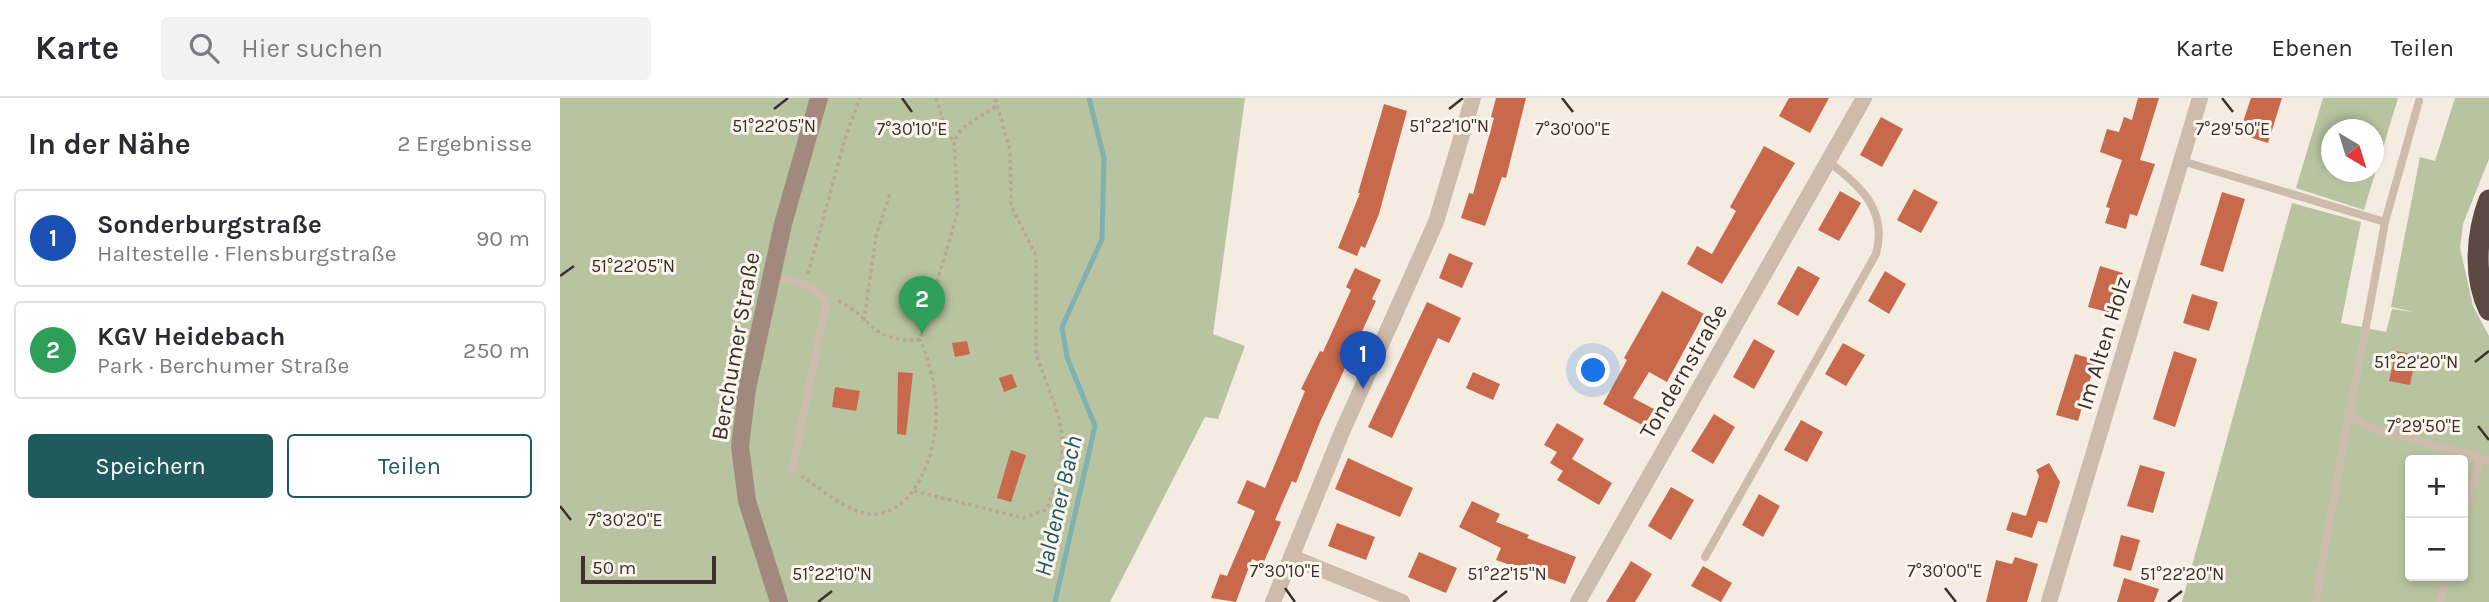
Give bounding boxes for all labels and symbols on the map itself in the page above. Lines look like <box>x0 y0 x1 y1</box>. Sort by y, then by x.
text: 51°22'05"N <box>732 115 816 137</box>
text: 51°22'10"N <box>1409 115 1489 137</box>
text: 7°30'10"E <box>877 118 947 140</box>
text: 7°30'00"E <box>1535 118 1611 140</box>
text: 7°29'50"E <box>2196 118 2270 140</box>
north arrow <box>2321 119 2384 182</box>
street label: Berchumer Straße <box>706 250 765 442</box>
text: 51°22'05"N <box>591 255 675 277</box>
street label: Im Alten Holz <box>2070 273 2137 413</box>
pin: 2 <box>899 276 945 334</box>
street label: Tondernstraße <box>1634 299 1733 444</box>
pin: 1 <box>1340 331 1386 389</box>
text: 51°22'20"N <box>2374 351 2458 373</box>
your location <box>1576 353 1610 387</box>
text: 7°29'50"E <box>2387 415 2461 437</box>
water label: Haldener Bach <box>1028 433 1088 579</box>
text: 7°30'20"E <box>587 509 663 531</box>
scale bar <box>581 553 716 585</box>
text: 7°30'10"E <box>1250 560 1320 582</box>
text: 7°30'00"E <box>1907 560 1983 582</box>
text: 51°22'10"N <box>792 563 872 585</box>
text: 51°22'15"N <box>1467 563 1547 585</box>
text: 51°22'20"N <box>2140 563 2224 585</box>

